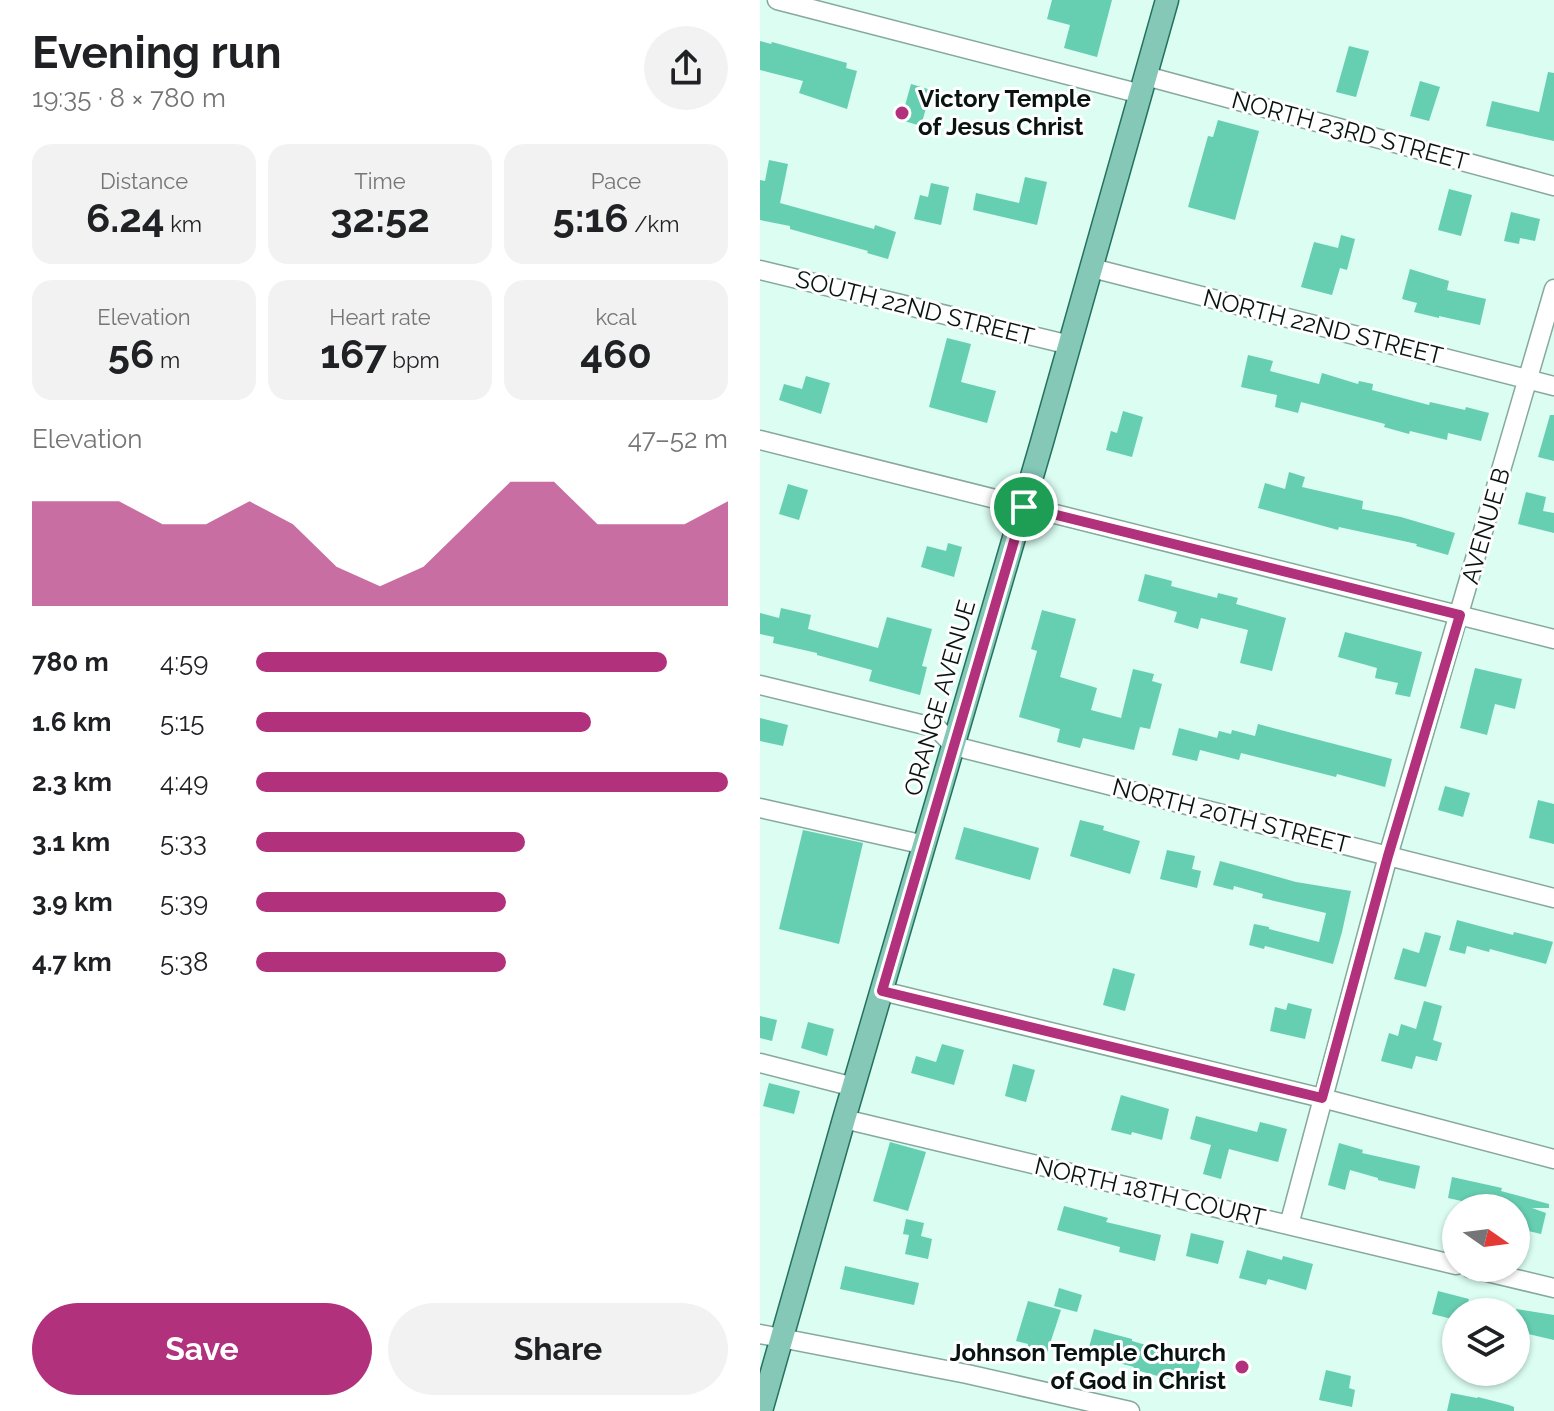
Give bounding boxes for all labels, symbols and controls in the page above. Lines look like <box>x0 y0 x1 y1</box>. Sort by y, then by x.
button: share <box>644 26 728 110</box>
text: Evening run <box>32 27 281 78</box>
text: 19:35 · 8 × 780 m <box>32 83 226 113</box>
place label: Victory Temple of Jesus Christ <box>918 84 1091 141</box>
street label: NORTH 23RD STREET <box>1229 85 1472 176</box>
marker: Victory Temple of Jesus Christ <box>893 104 911 122</box>
text: Distance <box>100 168 188 194</box>
text: Time <box>354 168 406 194</box>
text: Pace <box>591 168 641 194</box>
text: 6.24 <box>86 194 165 241</box>
text: 32:52 <box>330 194 430 241</box>
text: 5:16 <box>553 194 629 241</box>
text: km <box>165 211 202 237</box>
text: /km <box>629 211 679 237</box>
street label: SOUTH 22ND STREET <box>793 264 1038 351</box>
street label: NORTH 22ND STREET <box>1200 283 1446 370</box>
text: Elevation <box>97 304 191 330</box>
text: Heart rate <box>329 304 431 330</box>
text: kcal <box>595 304 637 330</box>
text: 56 <box>108 330 154 377</box>
text: 167 <box>320 330 387 377</box>
text: 460 <box>580 330 652 377</box>
text: m <box>154 347 180 373</box>
text: bpm <box>387 347 440 373</box>
text: Elevation <box>32 424 142 454</box>
text: 47–52 m <box>628 424 728 454</box>
street label: AVENUE B <box>1455 465 1516 587</box>
pin <box>990 473 1058 541</box>
icon: arrive <box>1002 485 1046 529</box>
street label: ORANGE AVENUE <box>898 597 981 799</box>
text: 780 m <box>32 647 109 677</box>
text: 4:59 <box>160 647 209 677</box>
text: 1.6 km <box>32 707 111 737</box>
text: 5:15 <box>160 707 204 737</box>
text: 2.3 km <box>32 767 112 797</box>
text: 4:49 <box>160 767 209 797</box>
street label: NORTH 20TH STREET <box>1110 772 1353 859</box>
text: 3.1 km <box>32 827 110 857</box>
text: 5:33 <box>160 827 207 857</box>
text: 3.9 km <box>32 887 113 917</box>
text: 5:39 <box>160 887 208 917</box>
text: 4.7 km <box>32 947 112 977</box>
text: 5:38 <box>160 947 208 977</box>
street label: NORTH 18TH COURT <box>1032 1151 1269 1232</box>
north arrow <box>1442 1194 1530 1282</box>
map controls <box>1442 1194 1530 1386</box>
button: layers <box>1442 1298 1530 1386</box>
button: Save <box>32 1303 372 1395</box>
button: Share <box>388 1303 728 1395</box>
place label: Johnson Temple Church of God in Christ <box>950 1338 1226 1395</box>
marker: Johnson Temple Church of God in Christ <box>1233 1358 1251 1376</box>

